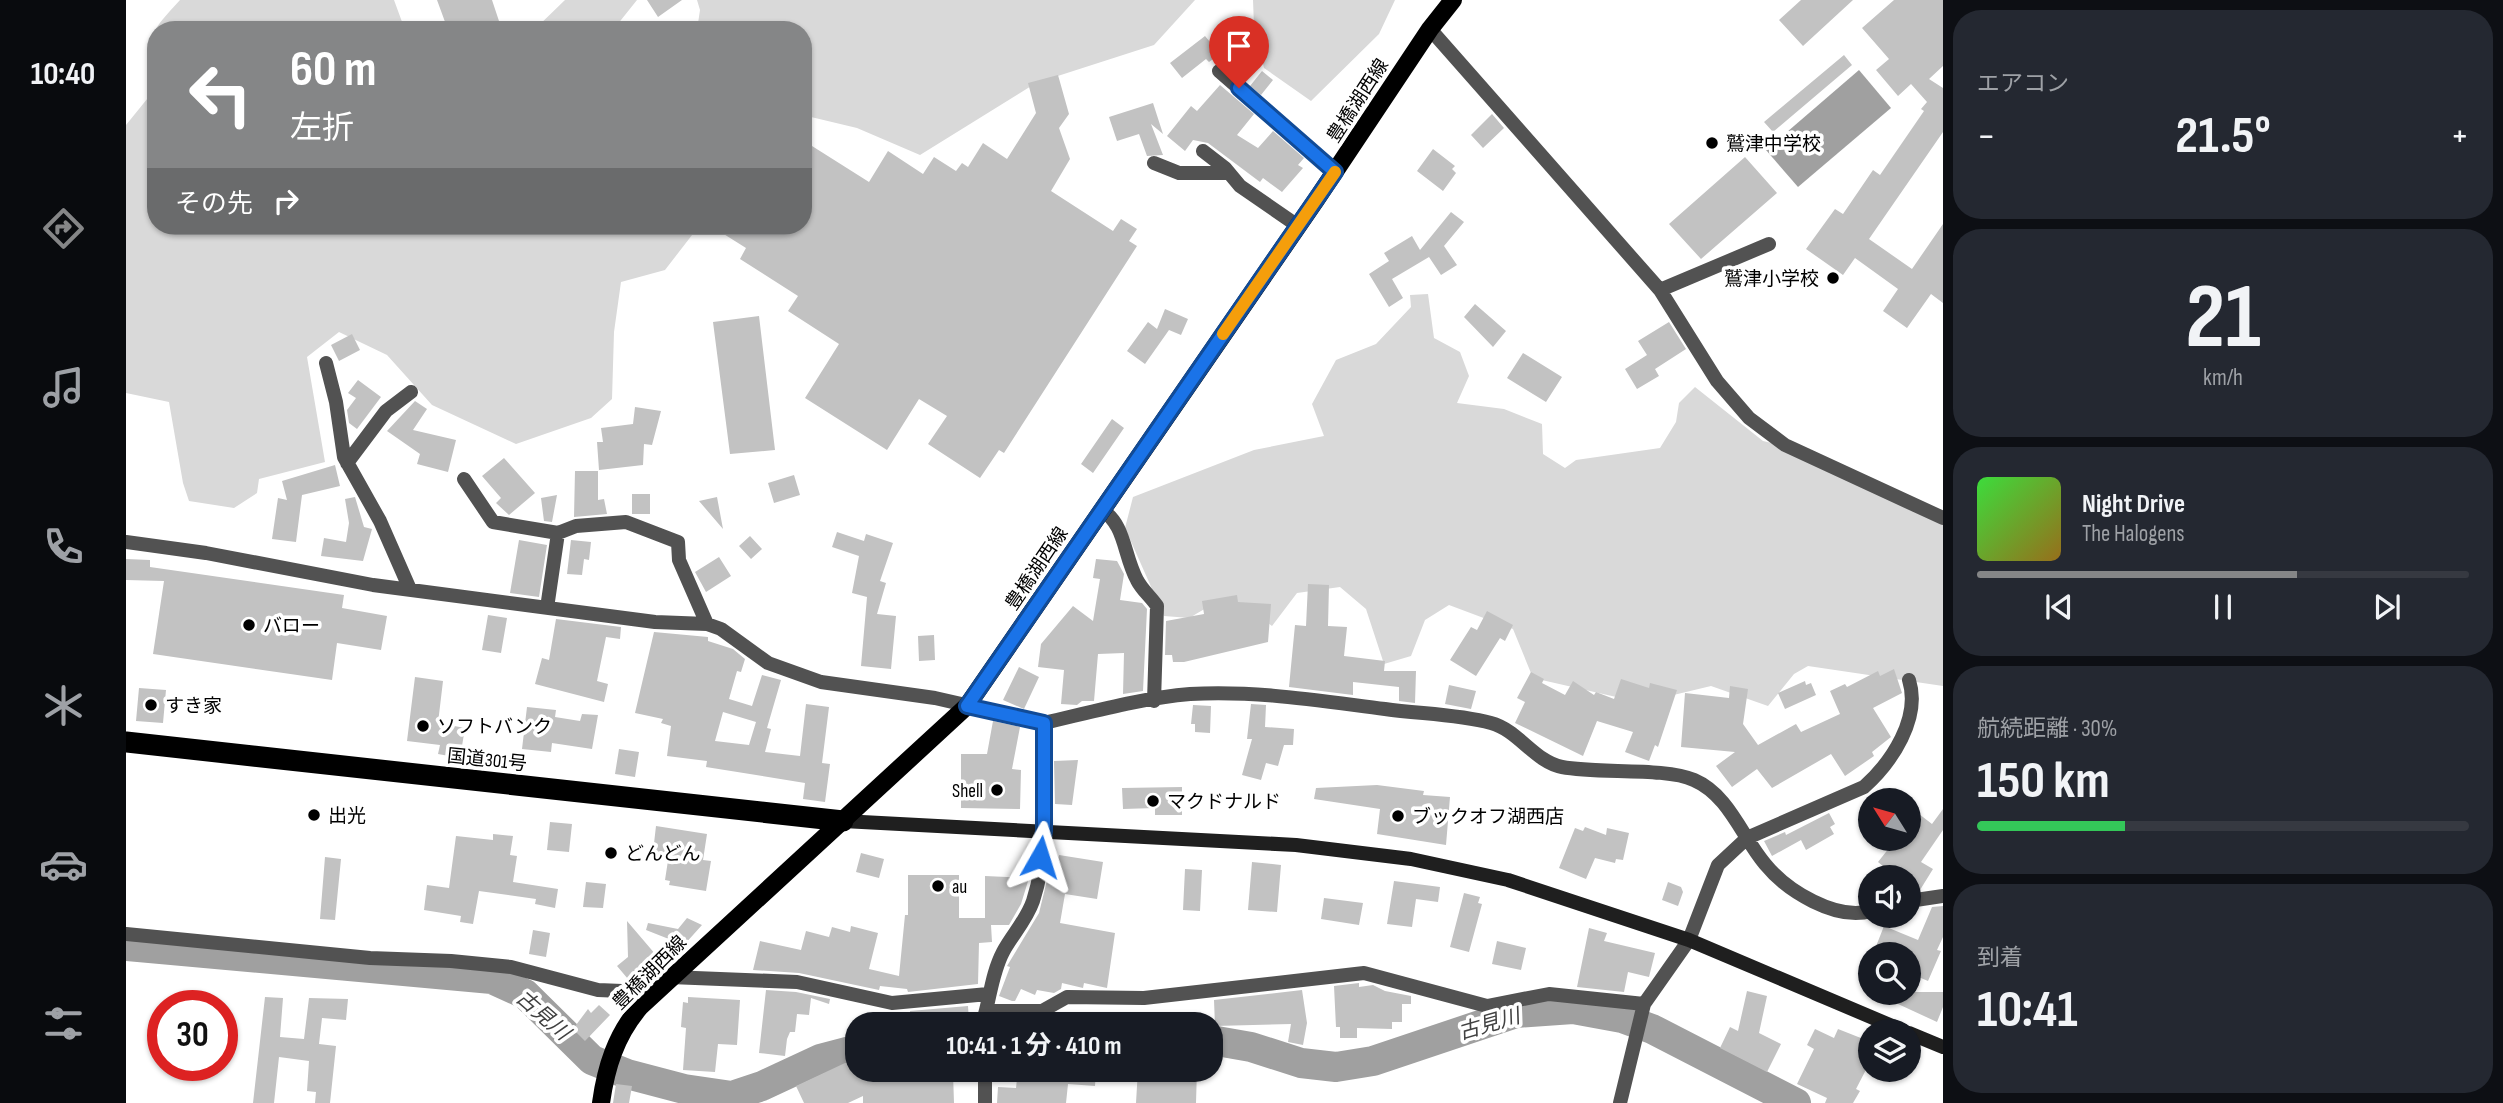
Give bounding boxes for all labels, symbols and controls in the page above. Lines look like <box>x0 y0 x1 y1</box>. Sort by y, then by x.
pin <box>1209 16 1269 88</box>
icon: arrive <box>1220 27 1258 65</box>
text: 60 m <box>290 41 377 100</box>
icon: left <box>175 49 266 140</box>
text: 10:40 <box>31 55 95 94</box>
street label: 豊橋湖西線 <box>1323 55 1394 147</box>
text: エアコン <box>1977 70 2069 98</box>
text: 21.5° <box>2175 105 2271 168</box>
text: 左折 <box>290 109 354 148</box>
text: − <box>1977 114 1996 159</box>
text: + <box>2450 114 2469 159</box>
place label: 鷲津中学校 <box>1726 133 1821 156</box>
marker: 鷲津中学校 <box>1704 135 1720 151</box>
icon: right <box>267 182 305 220</box>
text: その先 <box>175 189 253 220</box>
icon: directions <box>39 204 88 253</box>
text: 21 <box>2185 264 2261 373</box>
place label: 鷲津小学校 <box>1724 268 1819 291</box>
marker: 鷲津小学校 <box>1825 270 1841 286</box>
icon: music <box>39 363 88 412</box>
text: km/h <box>2203 364 2243 392</box>
text: Night Drive <box>2082 489 2185 520</box>
text: The Halogens <box>2082 520 2185 548</box>
icon: phone <box>39 522 88 571</box>
street label: 豊橋湖西線 <box>1001 523 1073 615</box>
icon: previous <box>2040 588 2078 626</box>
icon: pause <box>2204 588 2242 626</box>
icon: next <box>2368 588 2406 626</box>
place label: バロー <box>263 615 320 638</box>
marker: バロー <box>241 617 257 633</box>
icon: climate <box>39 681 88 730</box>
place label: すき家 <box>165 695 222 718</box>
marker: すき家 <box>143 697 159 713</box>
text: 航続距離 · 30% <box>1977 715 2117 743</box>
place label: ソフトバンク <box>437 716 552 739</box>
marker: ソフトバンク <box>415 718 431 734</box>
street label: 国道301号 <box>446 745 528 776</box>
text: 150 km <box>1977 750 2110 813</box>
place label: Shell <box>952 780 983 803</box>
marker: Shell <box>989 782 1005 798</box>
north arrow <box>1858 788 1922 850</box>
map controls <box>1858 788 1921 1082</box>
place label: マクドナルド <box>1167 791 1281 814</box>
marker: マクドナルド <box>1145 793 1161 809</box>
place label: 出光 <box>328 805 366 828</box>
place label: ブックオフ湖西店 <box>1412 806 1564 829</box>
marker: 出光 <box>306 807 322 823</box>
marker: ブックオフ湖西店 <box>1390 808 1406 824</box>
position arrow <box>1003 820 1077 894</box>
icon: car <box>39 840 88 889</box>
place label: どんどん <box>625 843 700 866</box>
marker: どんどん <box>603 845 619 861</box>
button: sound <box>1858 865 1921 928</box>
place label: au <box>952 876 967 899</box>
marker: au <box>930 878 946 894</box>
street label: 豊橋湖西線 <box>608 931 692 1015</box>
button: search <box>1858 942 1921 1005</box>
text: 到着 <box>1977 944 2023 972</box>
text: 10:41 <box>1977 979 2078 1042</box>
water label: 古見川 <box>511 985 576 1047</box>
speed limit sign: 30 <box>147 990 238 1081</box>
icon: filters <box>39 999 88 1048</box>
water label: 古見川 <box>1455 1003 1525 1045</box>
button: layers <box>1858 1019 1921 1082</box>
text: 10:41 · 1 分 · 410 m <box>946 1031 1122 1062</box>

